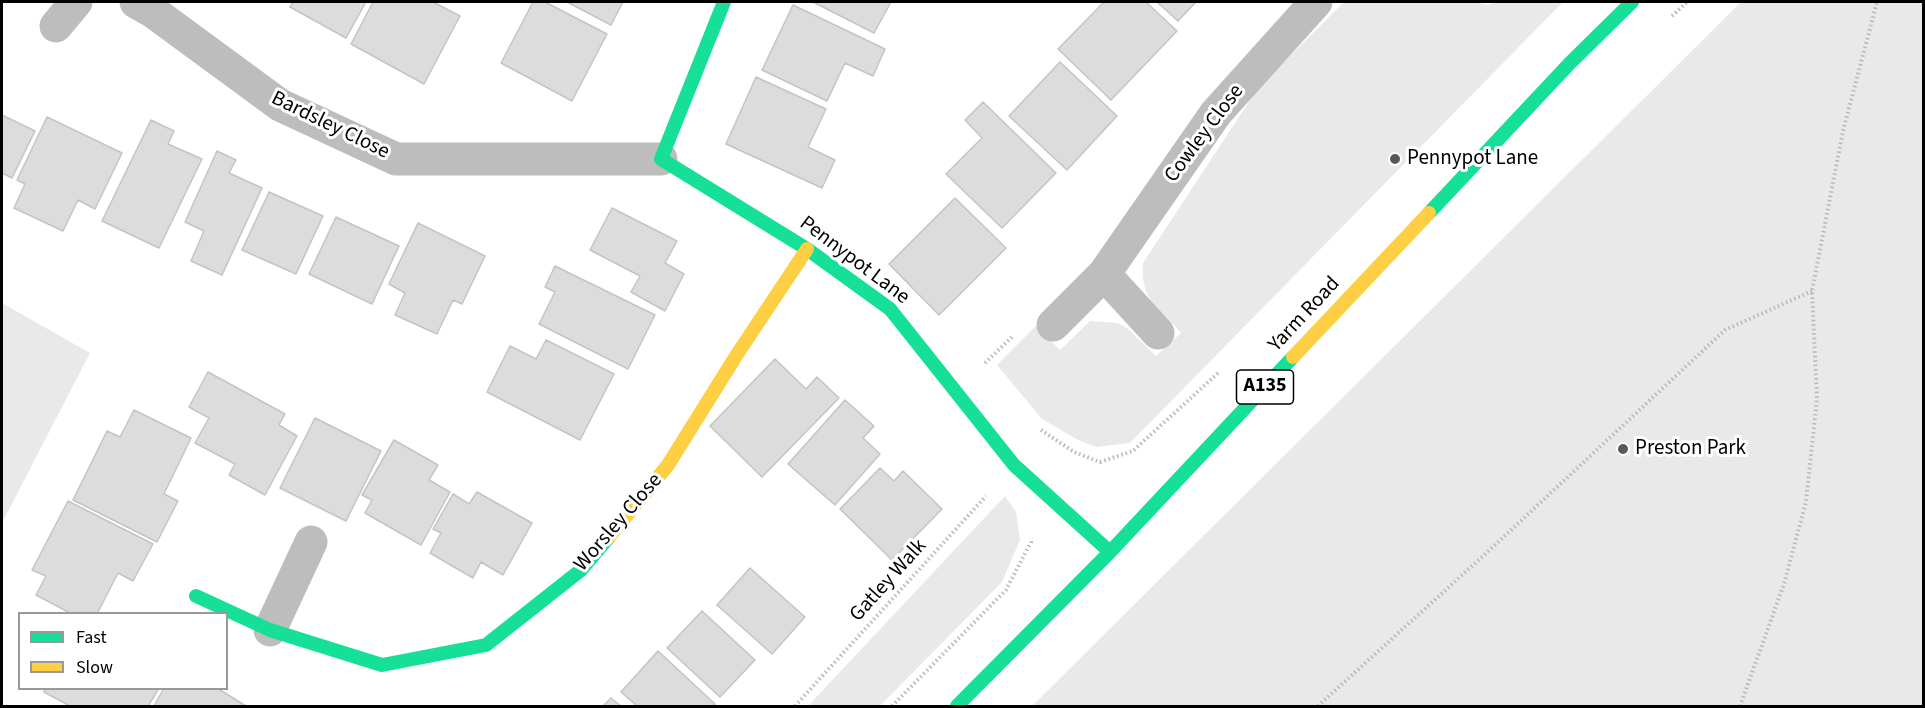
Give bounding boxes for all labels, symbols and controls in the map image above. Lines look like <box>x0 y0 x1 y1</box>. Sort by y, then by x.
street label: Cowley Close <box>1160 80 1250 188</box>
street label: Bardsley Close <box>267 87 393 165</box>
place label: Pennypot Lane <box>1407 146 1538 172</box>
marker: Pennypot Lane <box>1388 152 1402 166</box>
street label: Pennypot Lane <box>794 211 914 311</box>
street label: Yarm Road <box>1264 272 1346 358</box>
road number: A135 <box>1236 370 1294 404</box>
place label: Preston Park <box>1635 436 1746 462</box>
marker: Preston Park <box>1616 442 1630 456</box>
street label: Worsley Close <box>570 469 668 577</box>
street label: Gatley Walk <box>845 534 933 628</box>
legend <box>18 612 228 690</box>
text: Fast <box>76 625 107 650</box>
text: Slow <box>76 655 113 680</box>

